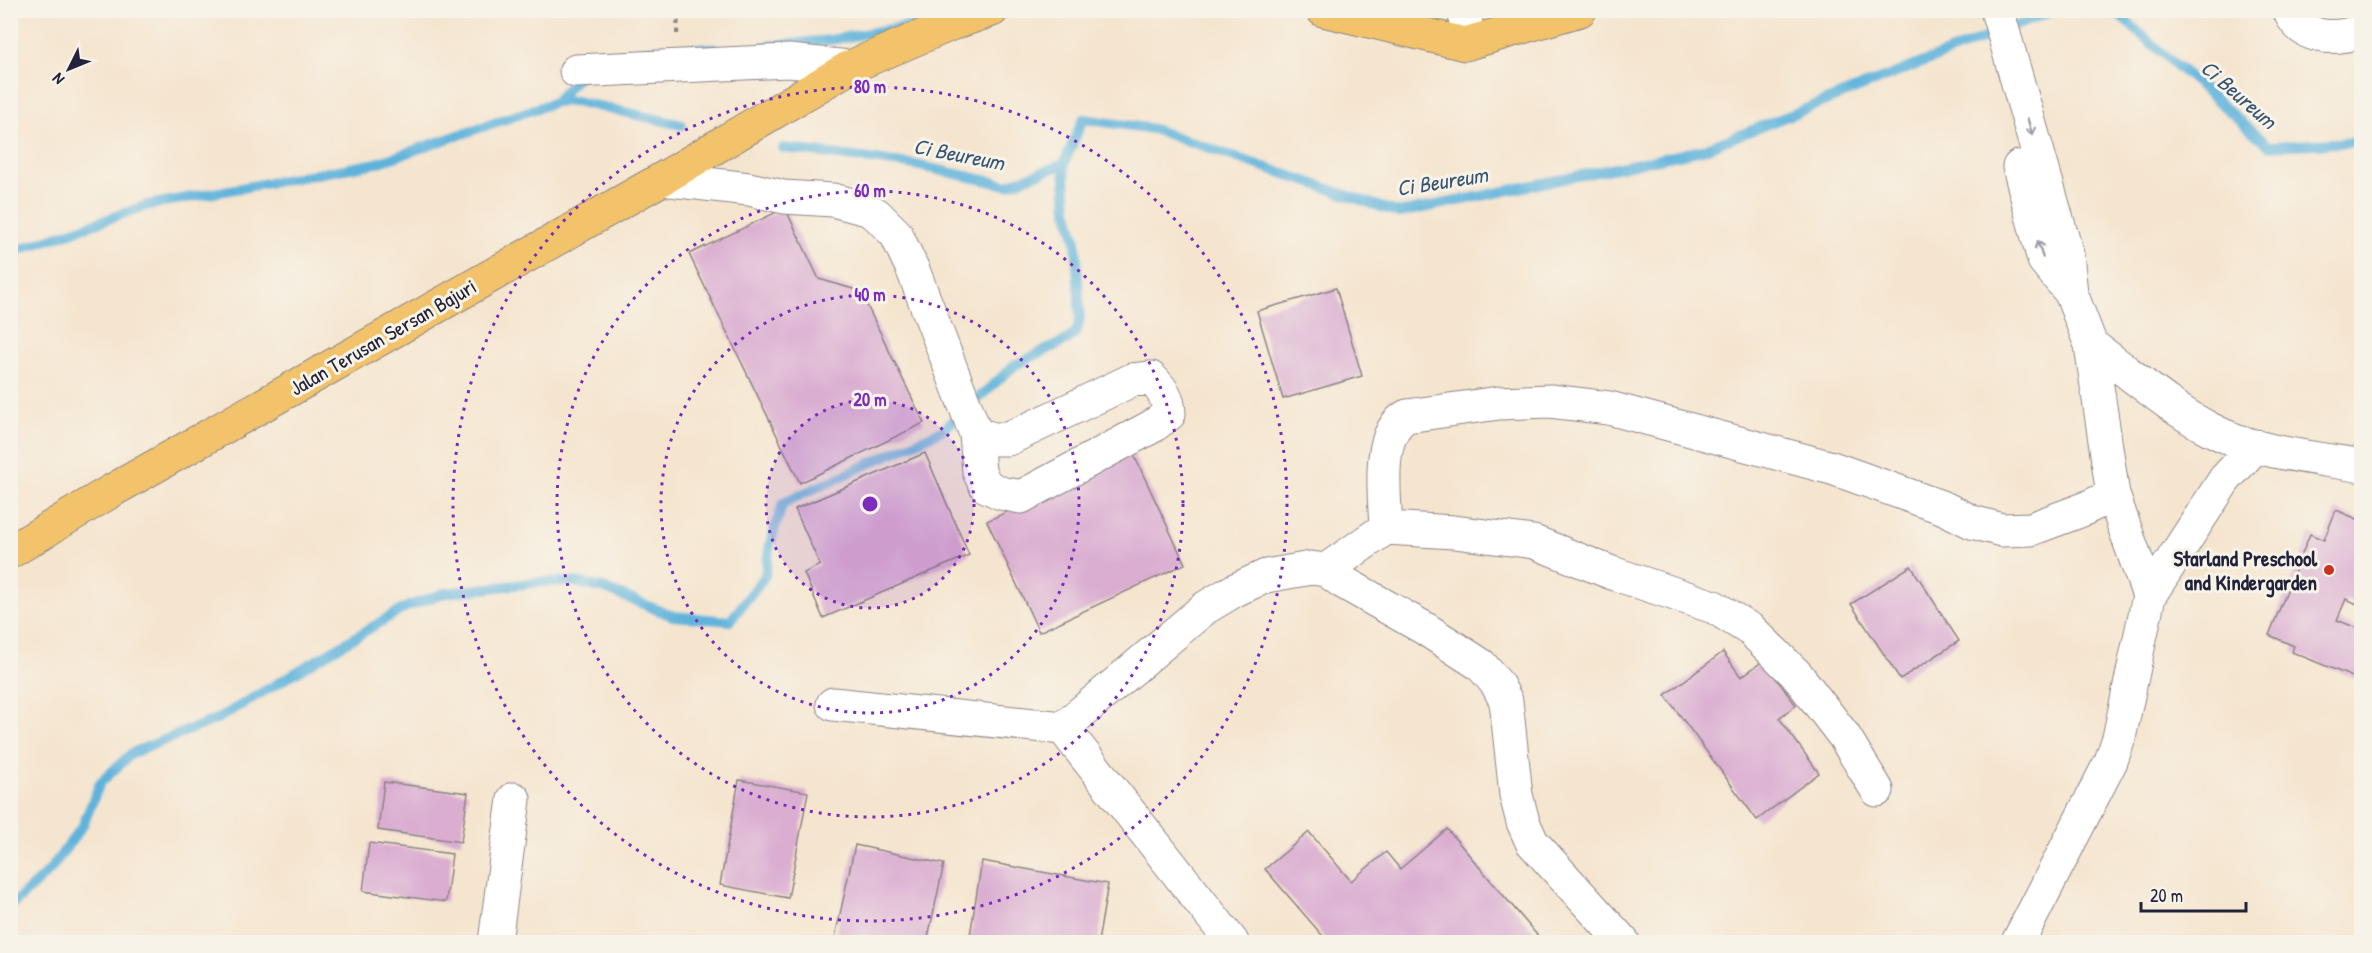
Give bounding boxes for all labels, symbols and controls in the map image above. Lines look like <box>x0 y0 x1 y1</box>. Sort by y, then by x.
north arrow <box>39 39 99 99</box>
water label: Ci Beureum <box>2195 53 2284 136</box>
text: N <box>47 68 69 90</box>
text: 80 m <box>854 74 886 99</box>
one-way arrow <box>2025 118 2036 137</box>
water label: Ci Beureum <box>911 131 1008 178</box>
water label: Ci Beureum <box>1394 159 1491 203</box>
text: 60 m <box>854 178 886 203</box>
one-way arrow <box>2034 240 2045 259</box>
street label: Jalan Terusan Sersan Bajuri <box>284 272 482 402</box>
text: 40 m <box>854 282 886 307</box>
text: 20 m <box>854 387 886 412</box>
centre of rings <box>860 494 880 514</box>
place label: Starland Preschool and Kindergarden <box>2173 544 2317 598</box>
marker: Starland Preschool and Kindergarden <box>2322 563 2336 577</box>
scale bar <box>2141 875 2246 913</box>
text: 20 m <box>2150 883 2183 908</box>

